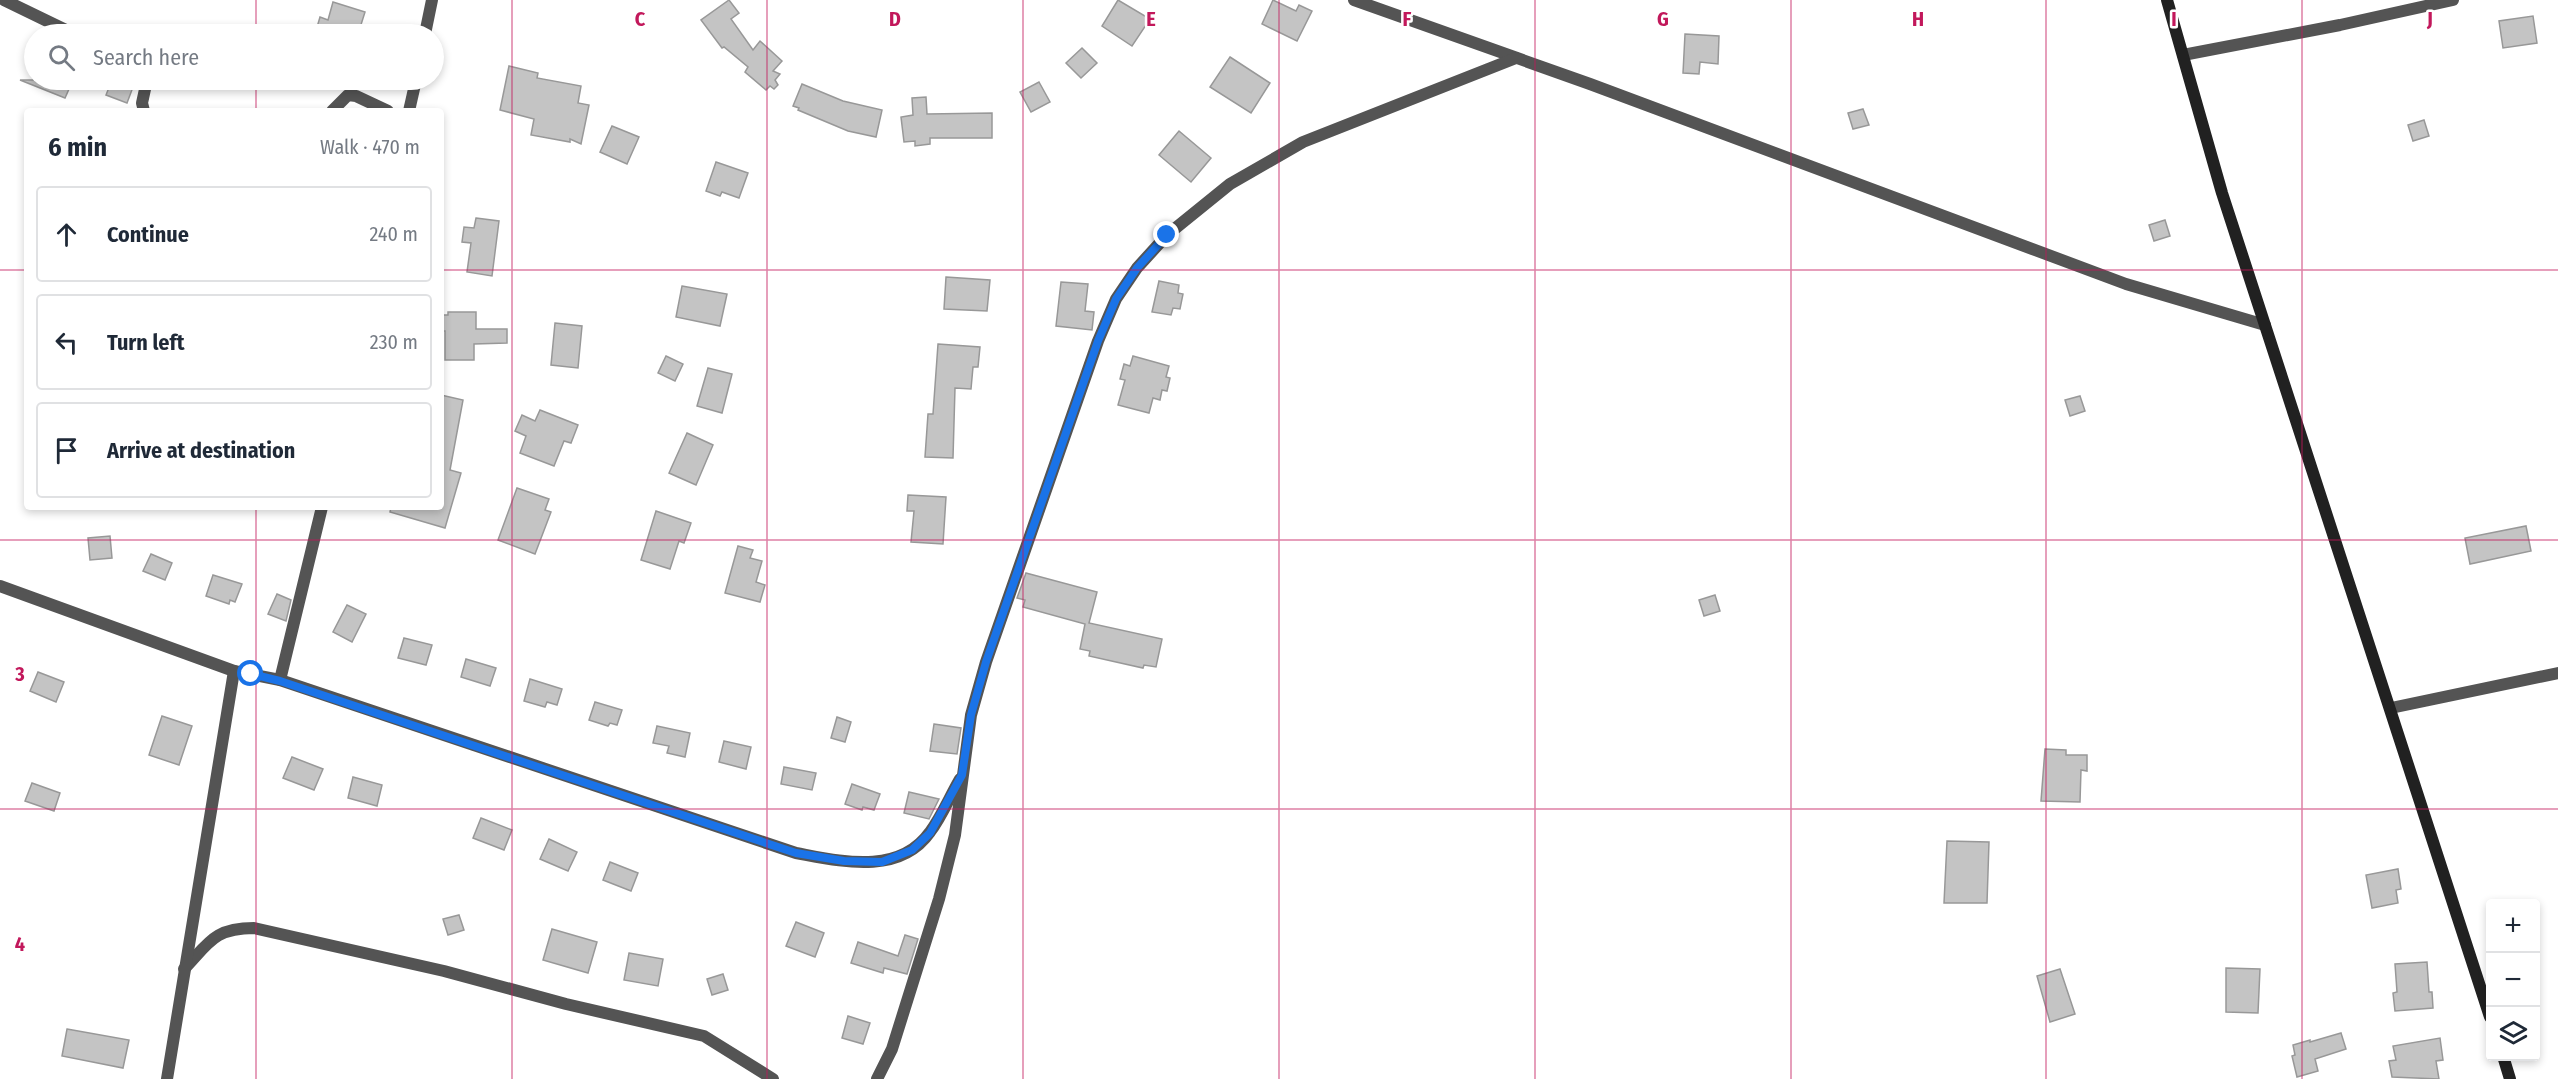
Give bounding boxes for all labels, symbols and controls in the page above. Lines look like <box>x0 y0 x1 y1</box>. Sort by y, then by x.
text: C <box>635 7 646 31</box>
text: D <box>889 7 901 31</box>
text: E <box>1146 7 1156 31</box>
text: F <box>1403 7 1412 31</box>
text: G <box>1657 7 1669 31</box>
text: H <box>1912 7 1924 31</box>
text: I <box>2171 7 2177 31</box>
text: J <box>2426 7 2433 31</box>
search box <box>24 24 444 90</box>
icon: search <box>45 41 78 74</box>
text: Search here <box>93 44 199 71</box>
text: 6 min <box>48 132 107 163</box>
text: Walk · 470 m <box>320 135 420 159</box>
icon: ahead <box>50 218 83 251</box>
text: Continue <box>107 221 189 248</box>
route end <box>1153 221 1179 247</box>
text: 240 m <box>369 222 418 246</box>
icon: left <box>50 326 83 359</box>
text: Turn left <box>107 329 185 356</box>
text: 230 m <box>370 330 418 354</box>
icon: arrive <box>50 434 83 467</box>
text: Arrive at destination <box>107 437 295 464</box>
route start <box>237 660 263 686</box>
text: 3 <box>14 662 25 686</box>
map controls <box>2486 899 2540 1061</box>
button: + <box>2486 899 2540 953</box>
text: 4 <box>15 932 25 956</box>
button: − <box>2486 953 2540 1007</box>
button: layers <box>2486 1007 2540 1061</box>

